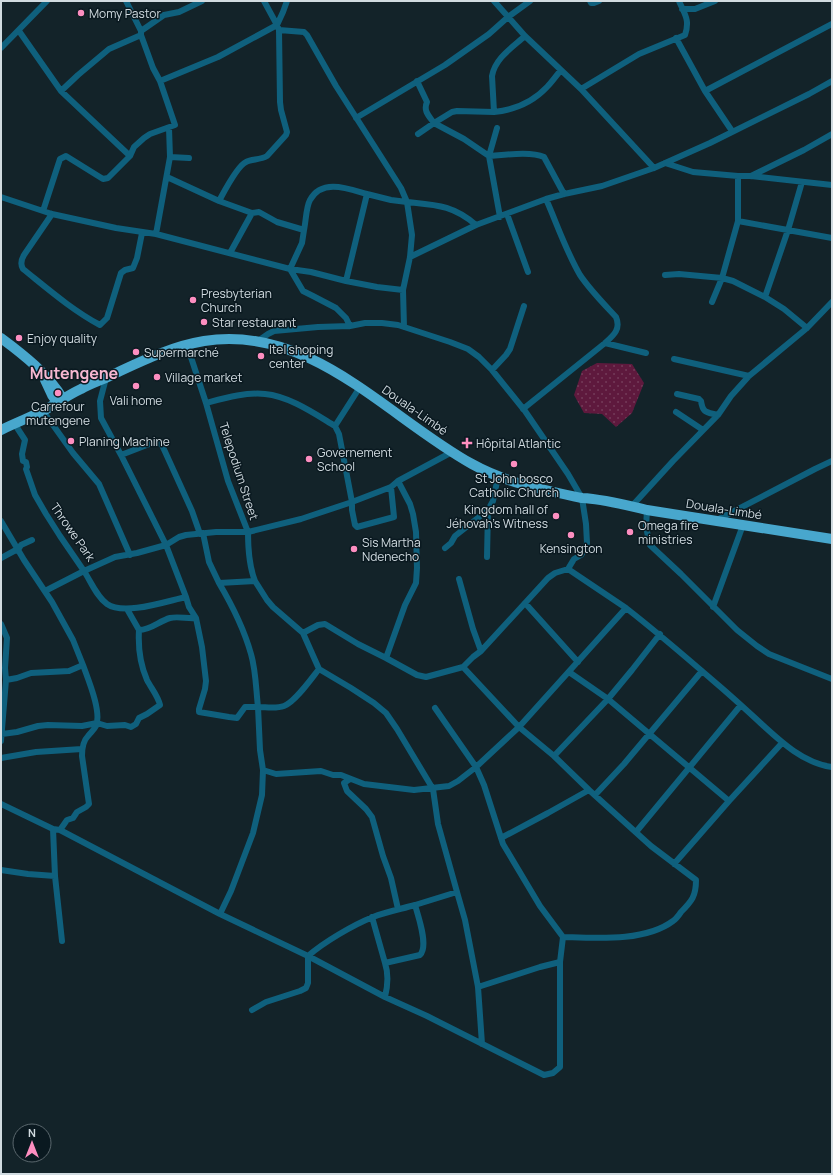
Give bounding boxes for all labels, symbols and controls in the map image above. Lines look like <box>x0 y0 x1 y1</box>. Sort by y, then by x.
place label: Momy Pastor <box>89 5 161 22</box>
marker: Momy Pastor <box>76 8 86 18</box>
place label: Presbyterian Church <box>201 285 272 316</box>
marker: Presbyterian Church <box>188 295 198 305</box>
place label: Star restaurant <box>212 314 297 331</box>
marker: Star restaurant <box>199 317 209 327</box>
place label: Enjoy quality <box>27 330 98 347</box>
marker: Enjoy quality <box>14 333 24 343</box>
place label: Itel shoping center <box>269 341 333 372</box>
place label: Supermarché <box>144 344 219 361</box>
marker: Supermarché <box>131 347 141 357</box>
marker: Itel shoping center <box>256 351 266 361</box>
district label: Mutengene <box>30 362 119 384</box>
place label: Village market <box>165 369 243 386</box>
marker: Village market <box>152 372 162 382</box>
marker: Vali home <box>131 381 141 391</box>
street label: Douala-Limbé <box>379 381 451 439</box>
marker: Carrefour mutengene <box>53 388 63 398</box>
place label: Vali home <box>110 392 162 409</box>
place label: Carrefour mutengene <box>26 398 90 429</box>
street label: Telepodium Street <box>215 420 263 522</box>
place label: Planing Machine <box>79 433 170 450</box>
place label: Hôpital Atlantic <box>476 435 561 452</box>
marker: Planing Machine <box>66 436 76 446</box>
marker: Hôpital Atlantic <box>461 437 473 449</box>
place label: Governement School <box>317 444 393 475</box>
marker: Governement School <box>304 454 314 464</box>
marker: St John bosco Catholic Church <box>509 459 519 469</box>
place label: St John bosco Catholic Church <box>469 470 559 501</box>
street label: Douala-Limbé <box>685 495 763 523</box>
street label: Throwe Park <box>47 499 100 565</box>
place label: Kingdom hall of Jéhovah's Witness <box>446 501 549 532</box>
marker: Kingdom hall of Jéhovah's Witness <box>551 511 561 521</box>
place label: Omega fire ministries <box>638 517 698 548</box>
marker: Omega fire ministries <box>625 527 635 537</box>
marker: Kensington <box>566 530 576 540</box>
place label: Sis Martha Ndenecho <box>362 534 421 565</box>
place label: Kensington <box>540 540 602 557</box>
marker: Sis Martha Ndenecho <box>349 544 359 554</box>
north arrow <box>12 1123 52 1163</box>
text: N <box>28 1125 36 1140</box>

